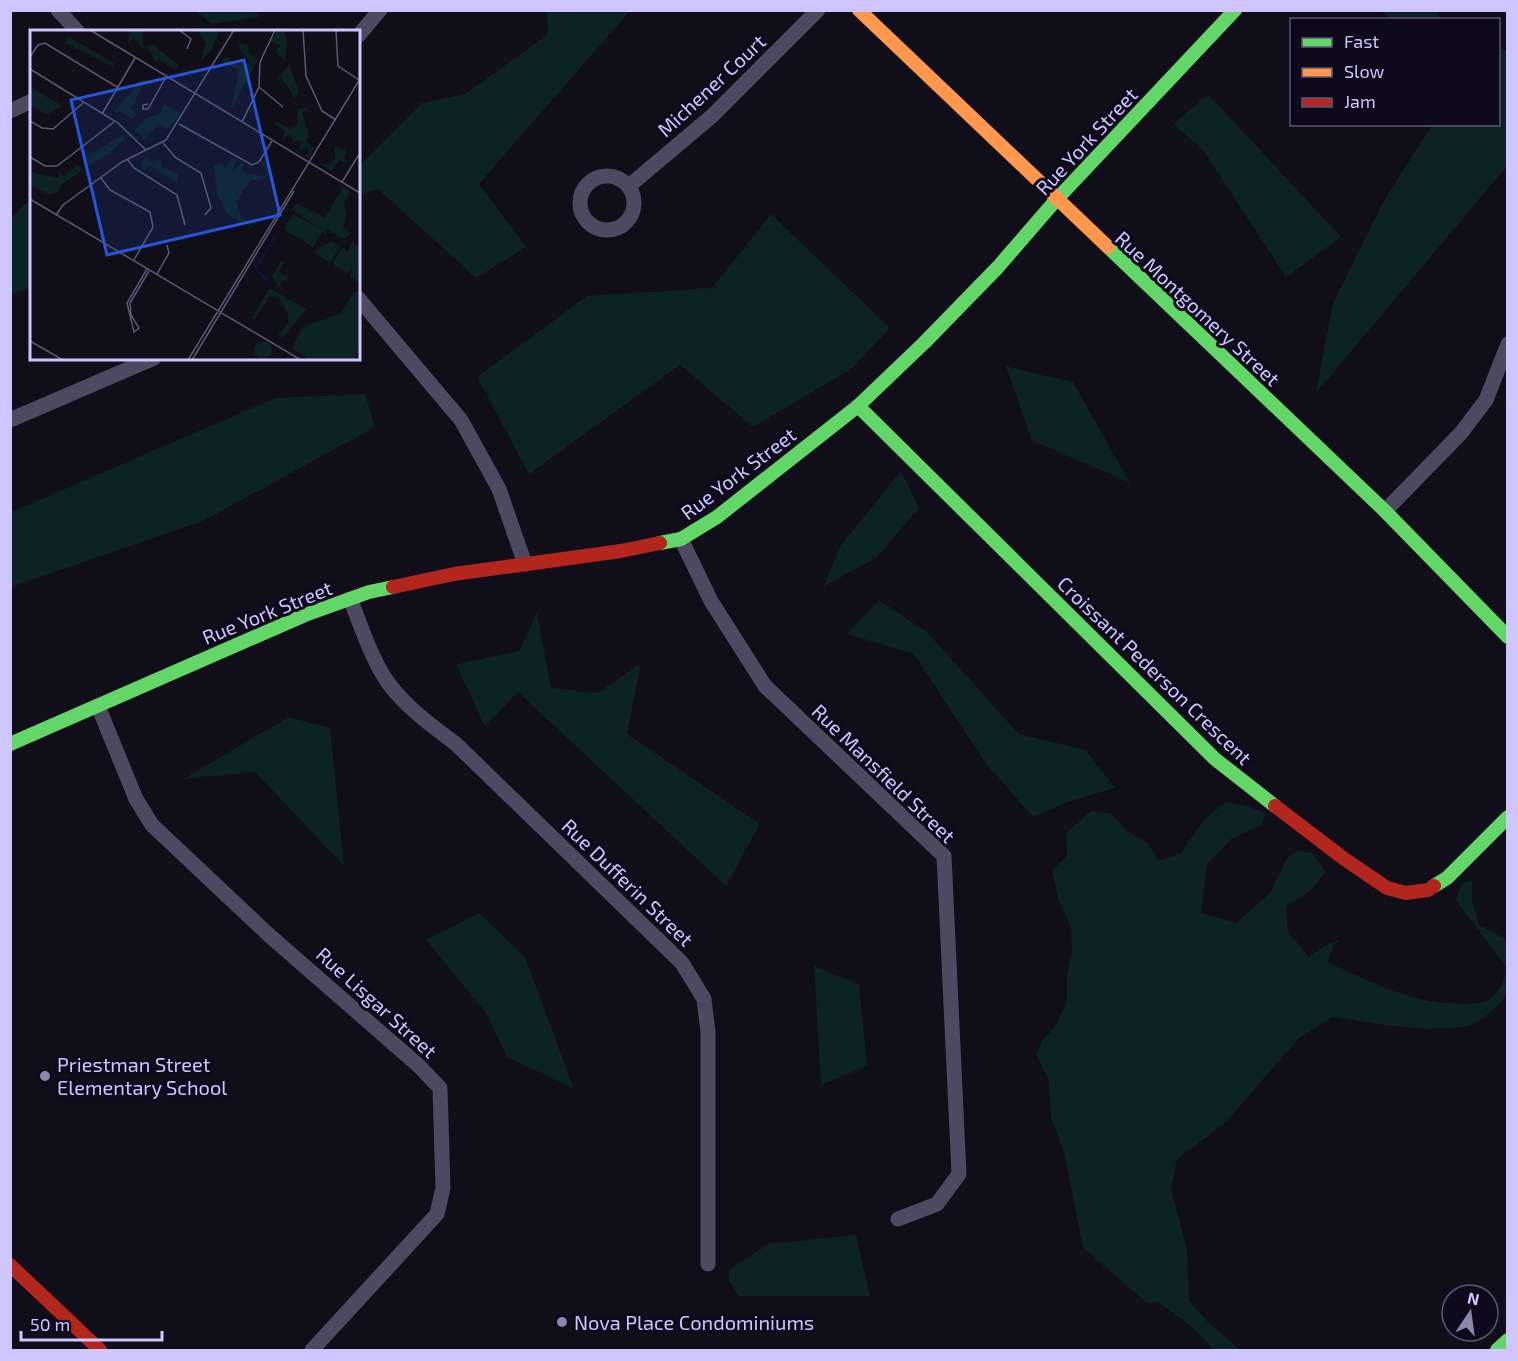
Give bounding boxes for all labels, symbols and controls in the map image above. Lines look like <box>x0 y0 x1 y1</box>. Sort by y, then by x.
legend <box>1290 18 1500 126</box>
street label: Michener Court <box>652 29 770 141</box>
inset map <box>30 30 360 360</box>
text: Fast <box>1344 30 1379 52</box>
text: Slow <box>1344 60 1385 82</box>
street label: Rue York Street <box>1030 82 1142 200</box>
text: Jam <box>1344 90 1376 112</box>
street label: Rue Montgomery Street <box>1111 226 1285 391</box>
street label: Rue York Street <box>676 422 801 524</box>
street label: Croissant Pederson Crescent <box>1053 571 1257 769</box>
street label: Rue York Street <box>199 575 336 649</box>
street label: Rue Mansfield Street <box>807 699 961 848</box>
street label: Rue Dufferin Street <box>557 813 699 951</box>
street label: Rue Lisgar Street <box>312 942 443 1063</box>
place label: Priestman Street Elementary School <box>57 1052 227 1099</box>
marker: Priestman Street Elementary School <box>38 1069 52 1083</box>
north arrow <box>1440 1283 1500 1343</box>
text: N <box>1466 1287 1481 1308</box>
scale bar <box>21 1304 162 1342</box>
place label: Nova Place Condominiums <box>574 1310 814 1334</box>
text: 50 m <box>30 1313 70 1335</box>
marker: Nova Place Condominiums <box>555 1315 569 1329</box>

